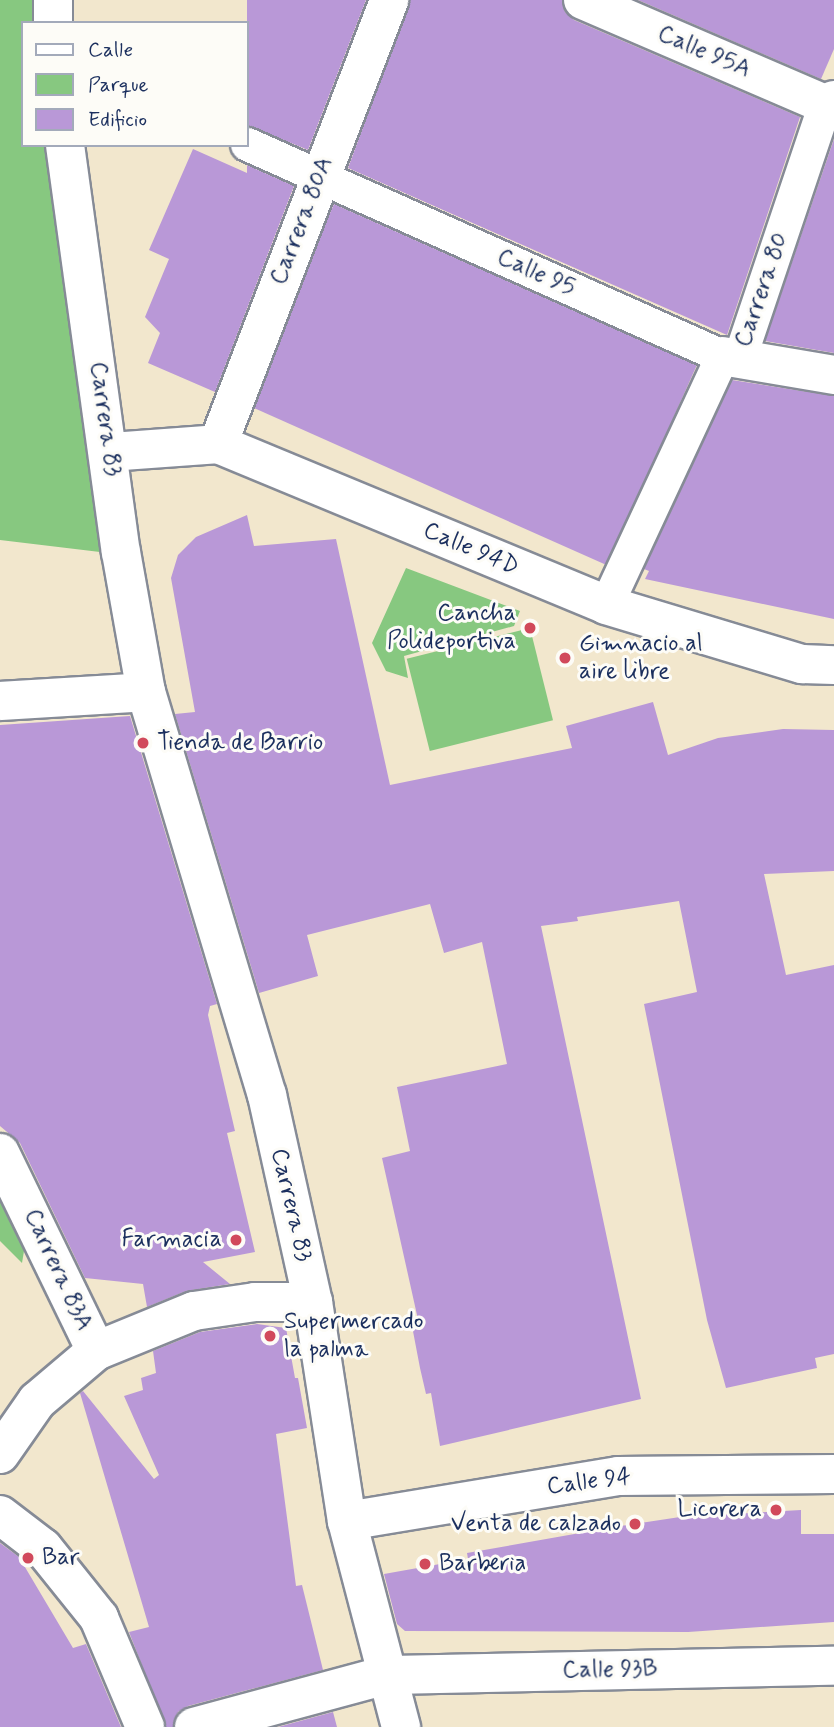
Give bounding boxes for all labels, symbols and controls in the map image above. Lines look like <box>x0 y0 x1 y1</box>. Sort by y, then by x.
street label: Calle 95A <box>653 20 755 84</box>
legend <box>21 21 248 147</box>
text: Calle <box>88 36 133 64</box>
text: Parque <box>88 71 148 99</box>
text: Edificio <box>88 106 147 134</box>
street label: Carrera 80A <box>264 153 340 289</box>
street label: Carrera 80 <box>729 229 795 351</box>
street label: Calle 95 <box>492 243 580 303</box>
street label: Carrera 83 <box>83 360 127 478</box>
street label: Calle 94D <box>419 516 523 582</box>
place label: Cancha Polideportiva <box>387 600 516 656</box>
marker: Cancha Polideportiva <box>522 620 538 636</box>
place label: Gimnacio al aire libre <box>579 630 703 686</box>
marker: Gimnacio al aire libre <box>557 650 573 666</box>
place label: Tienda de Barrio <box>157 729 324 757</box>
marker: Tienda de Barrio <box>135 735 151 751</box>
street label: Carrera 83 <box>264 1146 318 1264</box>
street label: Carrera 83A <box>17 1205 99 1335</box>
place label: Farmacia <box>122 1226 222 1254</box>
marker: Farmacia <box>228 1232 244 1248</box>
place label: Supermercado la palma <box>284 1308 424 1364</box>
marker: Supermercado la palma <box>262 1328 278 1344</box>
street label: Calle 94 <box>545 1463 633 1501</box>
place label: Licorera <box>678 1496 762 1524</box>
marker: Licorera <box>768 1502 784 1518</box>
place label: Venta de calzado <box>451 1510 621 1538</box>
marker: Venta de calzado <box>627 1516 643 1532</box>
place label: Bar <box>42 1544 79 1572</box>
marker: Bar <box>20 1550 36 1566</box>
place label: Barberia <box>439 1550 526 1578</box>
marker: Barberia <box>417 1556 433 1572</box>
street label: Calle 93B <box>562 1655 658 1685</box>

